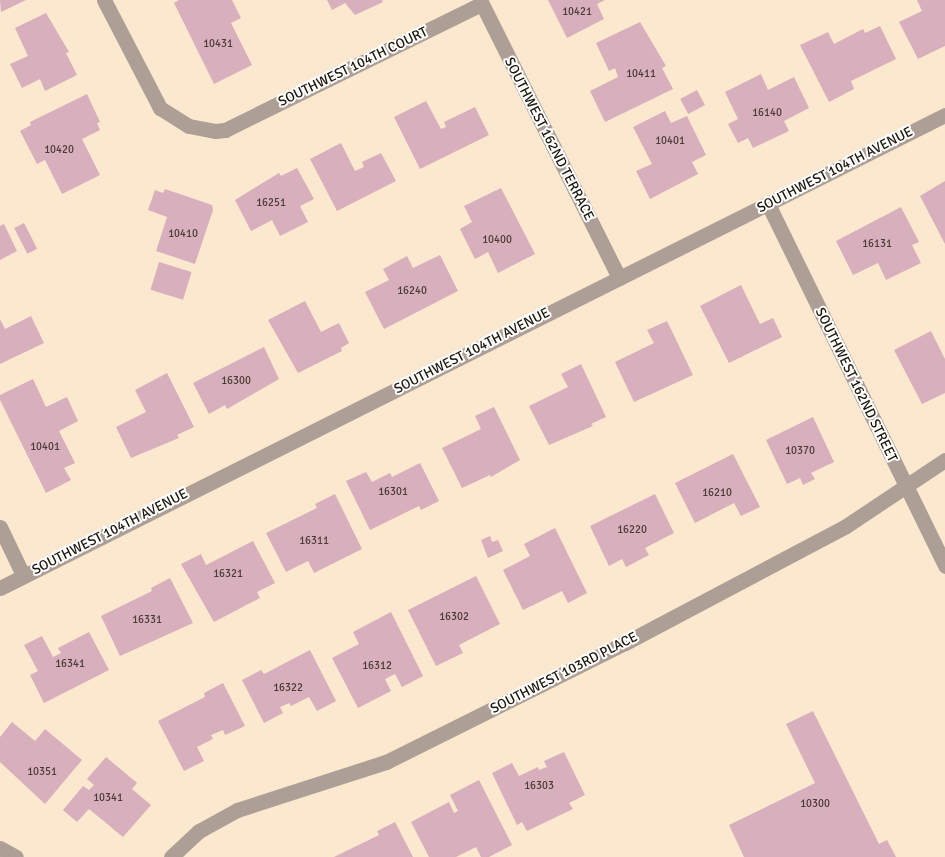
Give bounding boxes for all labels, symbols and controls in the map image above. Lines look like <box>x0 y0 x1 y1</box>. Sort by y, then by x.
house number: 10421 <box>562 5 592 19</box>
street label: SOUTHWEST 104TH COURT <box>276 24 430 110</box>
house number: 10431 <box>203 37 233 51</box>
street label: SOUTHWEST 162ND TERRACE <box>501 55 597 223</box>
house number: 10411 <box>626 67 656 81</box>
house number: 16140 <box>752 106 782 120</box>
street label: SOUTHWEST 104TH AVENUE <box>754 123 916 217</box>
house number: 10401 <box>655 134 685 148</box>
house number: 10420 <box>44 143 74 157</box>
house number: 16251 <box>256 196 286 210</box>
house number: 10410 <box>168 227 198 241</box>
house number: 10400 <box>482 233 512 247</box>
house number: 16131 <box>862 237 892 251</box>
house number: 16240 <box>397 284 427 298</box>
street label: SOUTHWEST 104TH AVENUE <box>391 304 553 398</box>
street label: SOUTHWEST 162ND STREET <box>811 305 901 465</box>
house number: 16300 <box>221 374 251 388</box>
house number: 10401 <box>30 440 60 454</box>
house number: 10370 <box>785 444 815 458</box>
street label: SOUTHWEST 104TH AVENUE <box>29 485 191 579</box>
house number: 16301 <box>378 485 408 499</box>
house number: 16210 <box>702 486 732 500</box>
house number: 16220 <box>617 523 647 537</box>
house number: 16311 <box>299 534 329 548</box>
house number: 16321 <box>213 567 243 581</box>
house number: 16302 <box>439 610 469 624</box>
house number: 16331 <box>132 613 162 627</box>
street label: SOUTHWEST 103RD PLACE <box>488 629 640 717</box>
house number: 16341 <box>55 657 85 671</box>
house number: 16312 <box>362 659 392 673</box>
house number: 16322 <box>273 681 303 695</box>
house number: 10351 <box>27 765 57 779</box>
house number: 16303 <box>524 779 554 793</box>
house number: 10341 <box>93 791 123 805</box>
house number: 10300 <box>800 797 830 811</box>

